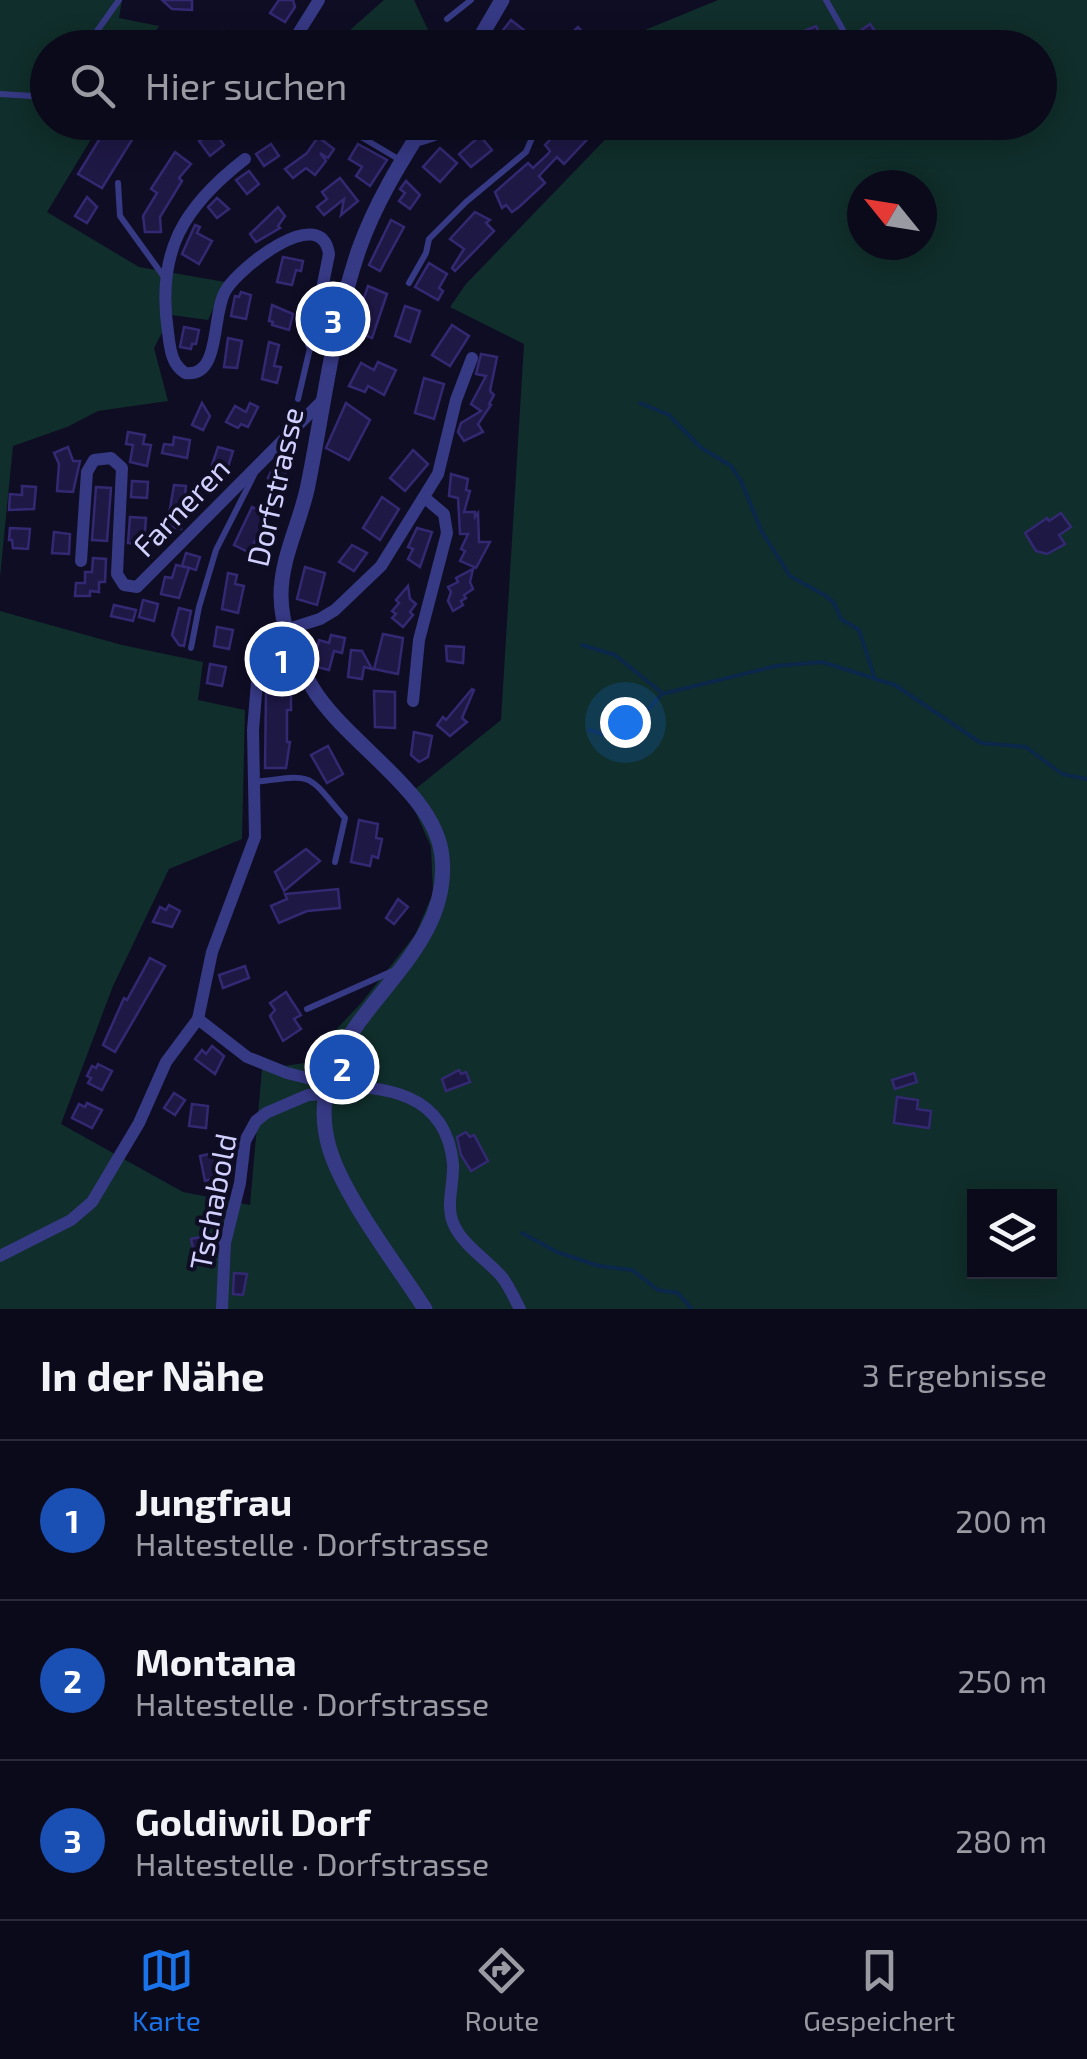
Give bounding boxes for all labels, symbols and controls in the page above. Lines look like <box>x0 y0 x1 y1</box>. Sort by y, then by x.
search box <box>30 30 1057 140</box>
icon: search <box>65 58 120 113</box>
text: Hier suchen <box>145 62 347 108</box>
north arrow <box>847 170 937 260</box>
pin: 3 <box>300 282 366 356</box>
street label: Dorfstrasse <box>238 404 310 570</box>
street label: Farneren <box>125 450 236 563</box>
pin: 1 <box>250 622 314 696</box>
your location <box>600 697 651 748</box>
pin: 2 <box>310 1030 374 1104</box>
street label: Tschabold <box>181 1130 243 1273</box>
map controls <box>967 1189 1057 1279</box>
button: layers <box>967 1189 1057 1279</box>
text: In der Nähe <box>40 1349 265 1399</box>
text: 3 Ergebnisse <box>862 1355 1047 1393</box>
text: Jungfrau <box>135 1478 292 1524</box>
text: 1 <box>66 1501 79 1539</box>
text: 200 m <box>955 1501 1047 1539</box>
text: Haltestelle · Dorfstrasse <box>135 1524 489 1562</box>
text: Montana <box>135 1638 297 1684</box>
text: 2 <box>63 1661 82 1699</box>
text: 250 m <box>957 1661 1047 1699</box>
text: Haltestelle · Dorfstrasse <box>135 1684 489 1722</box>
text: Goldiwil Dorf <box>135 1798 370 1844</box>
text: 3 <box>63 1821 82 1859</box>
text: 280 m <box>955 1821 1047 1859</box>
text: Haltestelle · Dorfstrasse <box>135 1844 489 1882</box>
tab: Karte <box>132 1943 201 2037</box>
tab: Route <box>465 1943 539 2037</box>
tab: Gespeichert <box>803 1943 955 2037</box>

